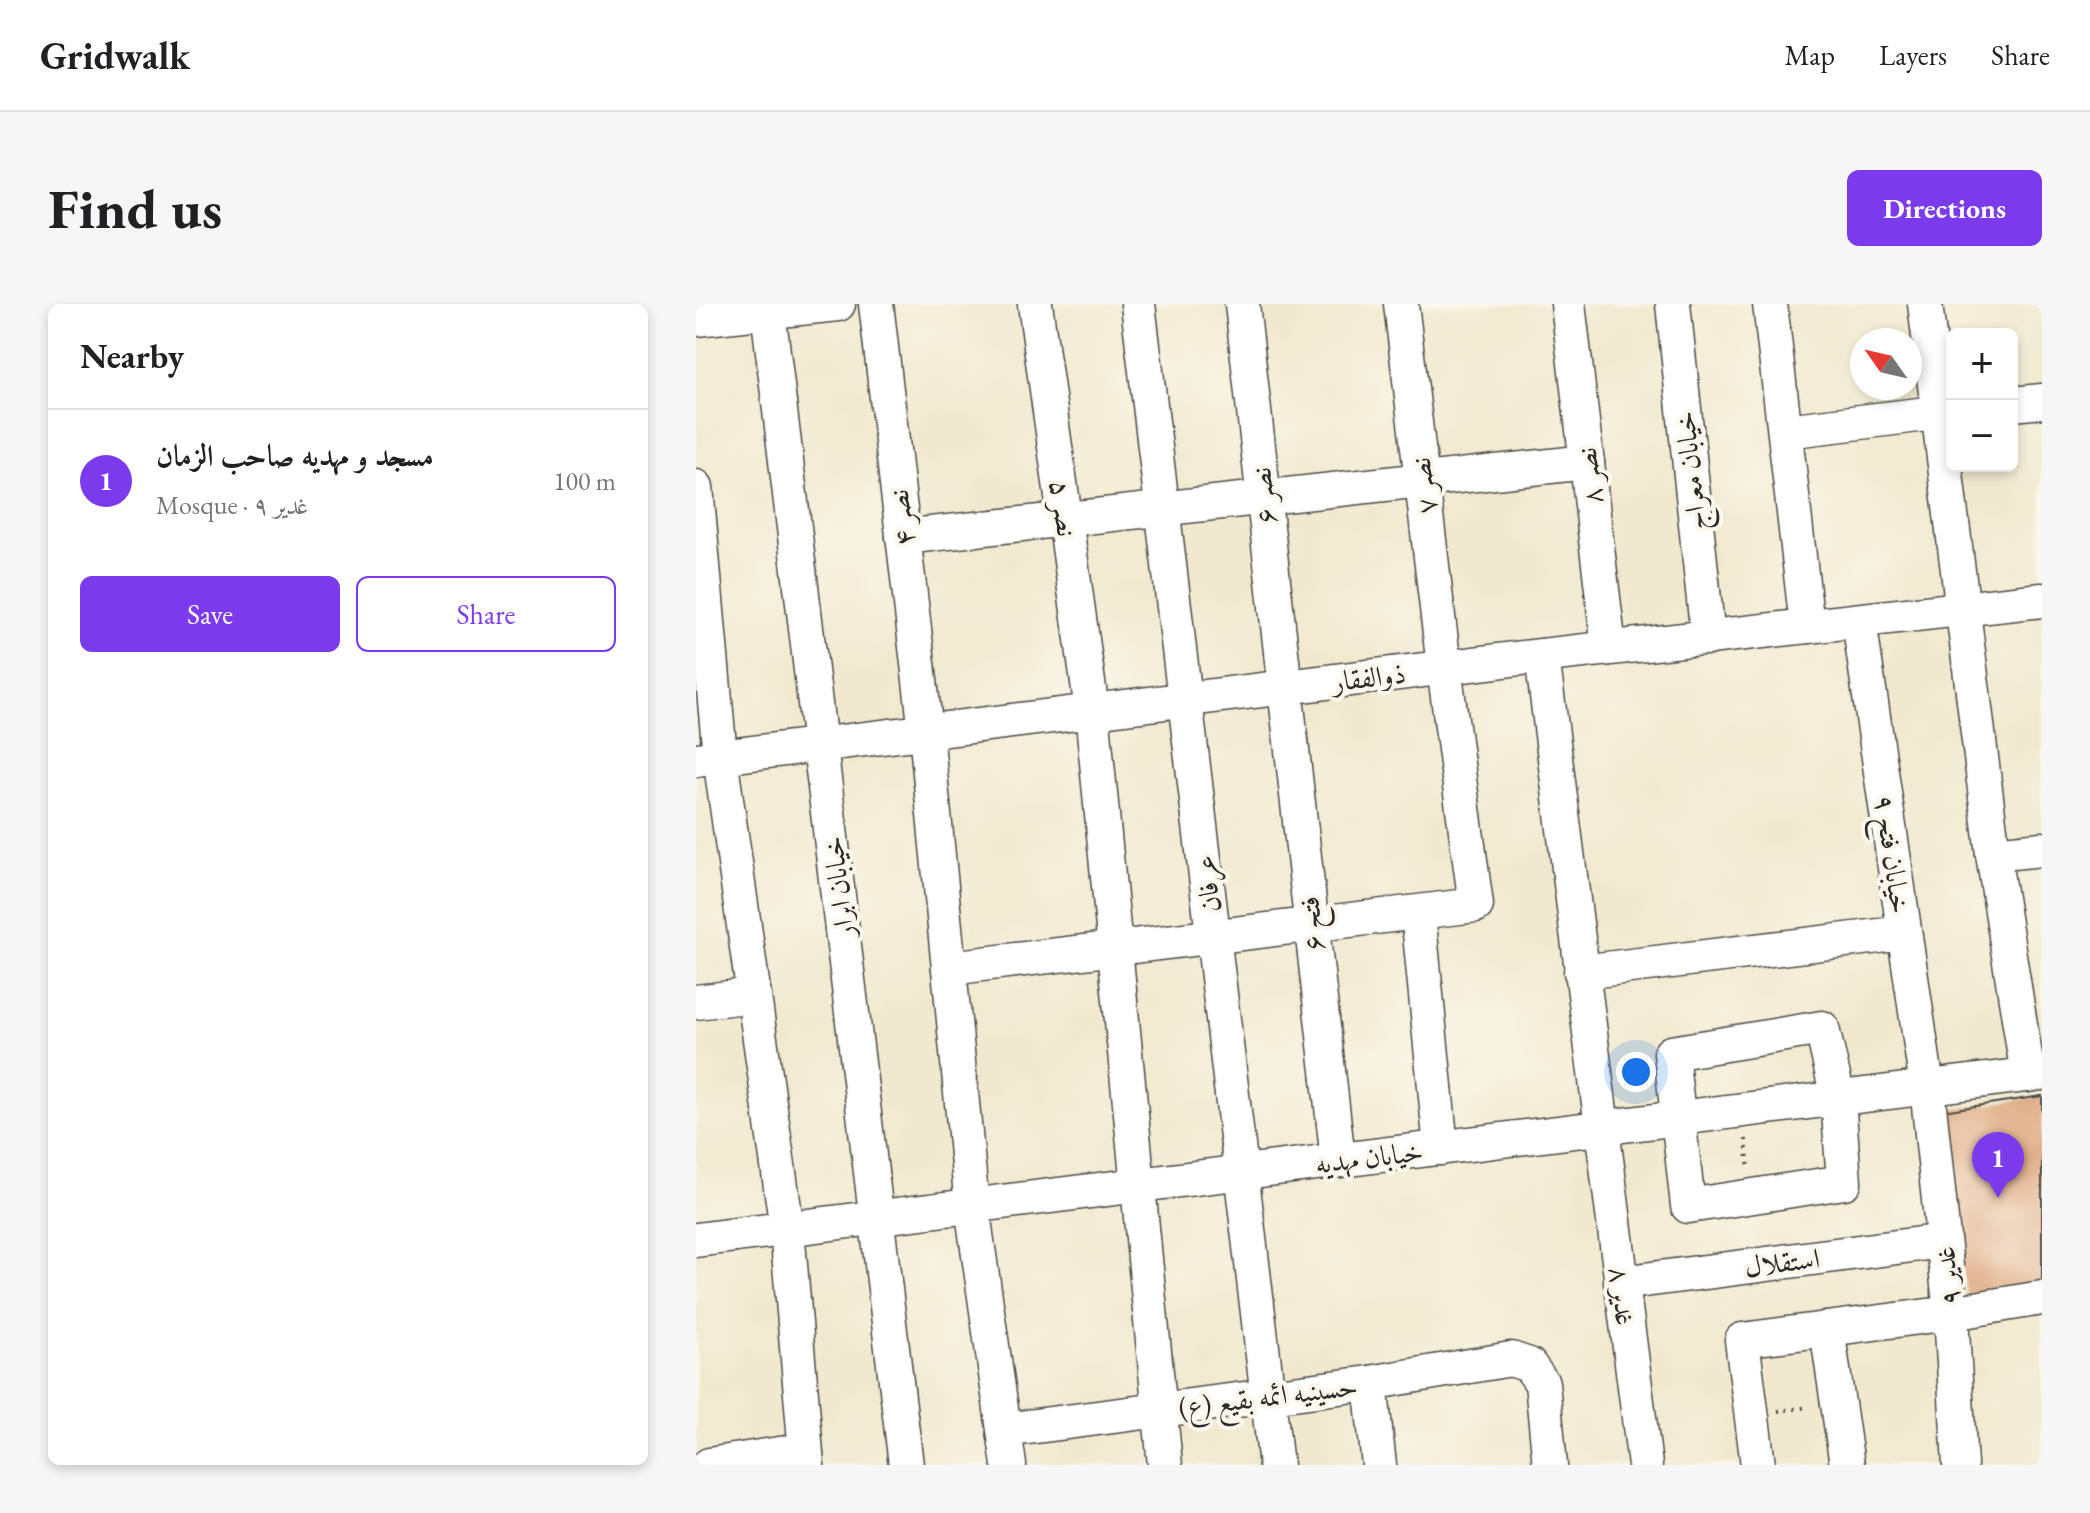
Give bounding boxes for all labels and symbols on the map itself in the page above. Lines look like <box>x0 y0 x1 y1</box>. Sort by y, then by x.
north arrow <box>1850 328 1922 400</box>
street label: خیابان معراج <box>1666 408 1722 533</box>
street label: نصر ۸ <box>1568 445 1611 507</box>
street label: نصر ۷ <box>1402 455 1445 517</box>
street label: نصر ۶ <box>1242 466 1285 526</box>
street label: نصر ۵ <box>1041 477 1086 539</box>
street label: نصر ۴ <box>880 487 923 549</box>
street label: ذوالفقار <box>1327 655 1408 700</box>
street label: خیابان فتح ۹ <box>1860 792 1919 917</box>
street label: خیابان ابرار <box>814 834 862 943</box>
street label: عرفان <box>1186 853 1230 915</box>
street label: فتح ۶ <box>1290 894 1339 953</box>
your location <box>1616 1052 1656 1092</box>
pin: 1 <box>1972 1132 2024 1198</box>
street label: خیابان مهدیه <box>1313 1133 1425 1182</box>
street label: استقلال <box>1742 1240 1822 1284</box>
street label: غدیر ۹ <box>1926 1245 1968 1307</box>
street label: غدیر ۸ <box>1602 1264 1644 1328</box>
street label: حسینیه ائمه بقیع (ع) <box>1176 1367 1361 1433</box>

